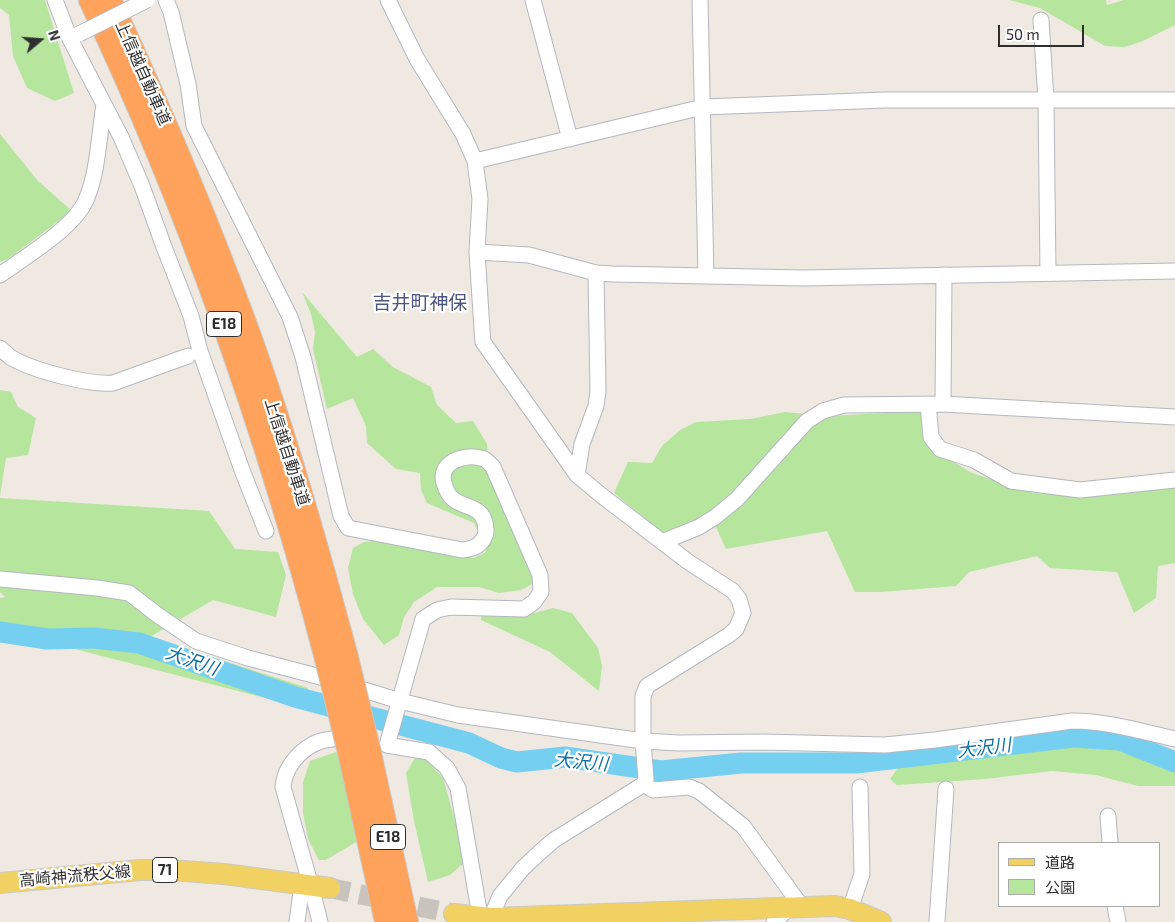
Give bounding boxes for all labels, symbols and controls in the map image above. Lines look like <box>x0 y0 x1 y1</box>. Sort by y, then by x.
north arrow <box>15 15 65 65</box>
scale bar <box>1000 15 1086 47</box>
street label: 上信越自動車道 <box>111 18 175 128</box>
text: 50 m <box>1006 25 1040 43</box>
text: N <box>45 28 64 43</box>
district label: 吉井町神保 <box>373 292 467 314</box>
road number: E18 <box>206 312 242 336</box>
street label: 上信越自動車道 <box>261 396 313 508</box>
water label: 大沢川 <box>163 642 221 680</box>
water label: 大沢川 <box>956 734 1012 762</box>
water label: 大沢川 <box>553 749 609 775</box>
road number: E18 <box>370 824 406 850</box>
legend <box>998 842 1160 907</box>
text: 道路 <box>1045 853 1075 871</box>
road number: 71 <box>152 858 178 882</box>
street label: 高崎神流秩父線 <box>18 862 132 890</box>
text: 公園 <box>1045 878 1075 896</box>

